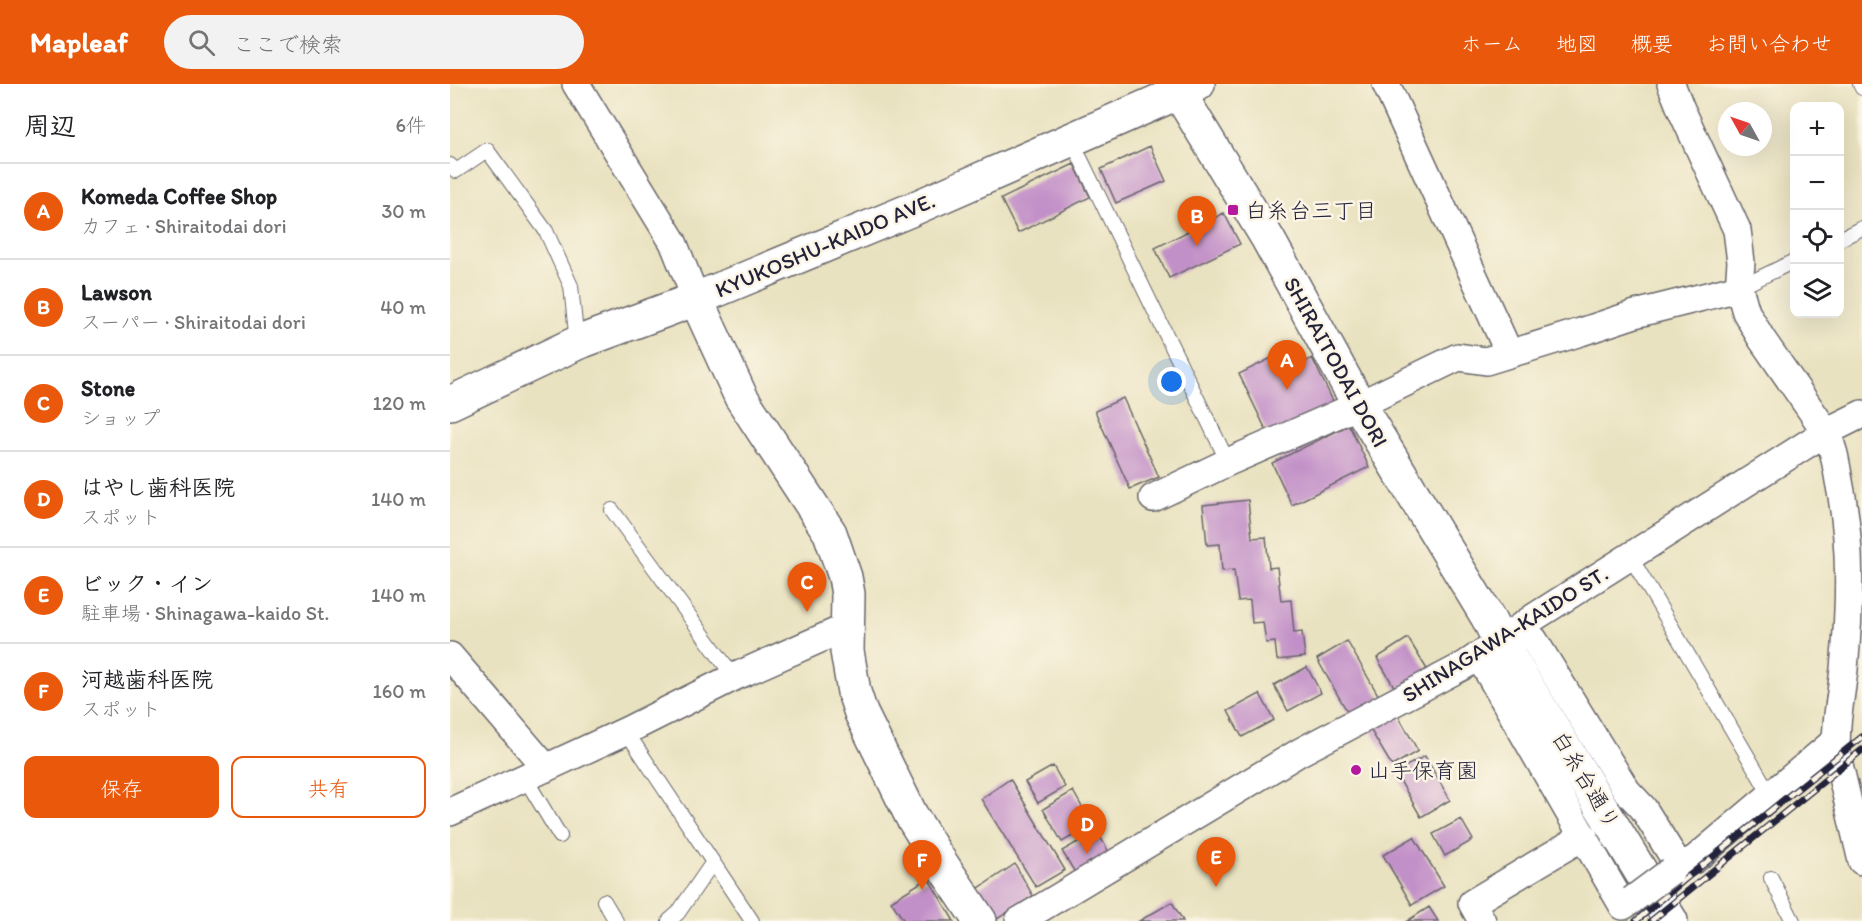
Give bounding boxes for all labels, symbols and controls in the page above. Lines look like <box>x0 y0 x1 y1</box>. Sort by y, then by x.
search box <box>164 15 584 69</box>
text: Mapleaf <box>30 25 128 59</box>
icon: search <box>185 26 218 59</box>
text: ここで検索 <box>233 31 343 58</box>
text: ホーム <box>1461 31 1523 56</box>
text: 地図 <box>1556 31 1598 56</box>
text: 概要 <box>1631 31 1673 56</box>
text: お問い合わせ <box>1706 31 1832 56</box>
north arrow <box>1718 102 1772 156</box>
map controls <box>1790 102 1844 318</box>
button: + <box>1790 102 1844 156</box>
text: 周辺 <box>24 110 76 142</box>
text: 6件 <box>395 113 426 137</box>
button: − <box>1790 156 1844 210</box>
text: Komeda Coffee Shop <box>81 183 277 210</box>
street label: KYUKOSHU-KAIDO AVE. <box>711 186 939 304</box>
pin: B <box>1178 196 1216 246</box>
place label: 白糸台三丁目 <box>1245 197 1377 224</box>
text: A <box>37 199 50 223</box>
text: 30 m <box>381 199 426 223</box>
marker: 白糸台三丁目 <box>1226 203 1240 217</box>
button: locate <box>1790 210 1844 264</box>
text: カフェ · Shiraitodai dori <box>81 214 287 238</box>
button: layers <box>1790 264 1844 318</box>
street label: SHIRAITODAI DORI <box>1278 272 1394 452</box>
text: Lawson <box>81 279 152 306</box>
text: B <box>37 295 50 319</box>
text: 40 m <box>380 295 426 319</box>
text: スーパー · Shiraitodai dori <box>81 310 306 334</box>
pin: A <box>1268 340 1306 390</box>
your location <box>1157 367 1186 396</box>
text: Stone <box>81 375 135 402</box>
text: C <box>37 391 50 415</box>
text: 120 m <box>373 391 426 415</box>
text: ショップ <box>81 406 160 430</box>
text: はやし歯科医院 <box>81 474 235 501</box>
text: D <box>37 487 50 511</box>
text: 140 m <box>371 487 426 511</box>
text: スポット <box>81 505 161 529</box>
street label: SHINAGAWA-KAIDO ST. <box>1397 560 1613 708</box>
pin: C <box>788 562 826 612</box>
text: ビック・イン <box>81 570 213 597</box>
text: E <box>38 583 49 607</box>
text: 140 m <box>371 583 426 607</box>
text: 駐車場 · Shinagawa-kaido St. <box>81 601 329 625</box>
text: 河越歯科医院 <box>81 666 213 693</box>
text: F <box>38 679 49 703</box>
text: 160 m <box>373 679 426 703</box>
text: スポット <box>81 697 161 721</box>
street label: 白糸台通り <box>1546 726 1626 834</box>
button: 保存 <box>24 756 219 818</box>
button: 共有 <box>231 756 426 818</box>
place label: 山手保育園 <box>1368 757 1478 784</box>
marker: 山手保育園 <box>1349 763 1363 777</box>
pin: D <box>1068 804 1106 854</box>
pin: E <box>1196 838 1236 887</box>
pin: F <box>902 840 942 890</box>

